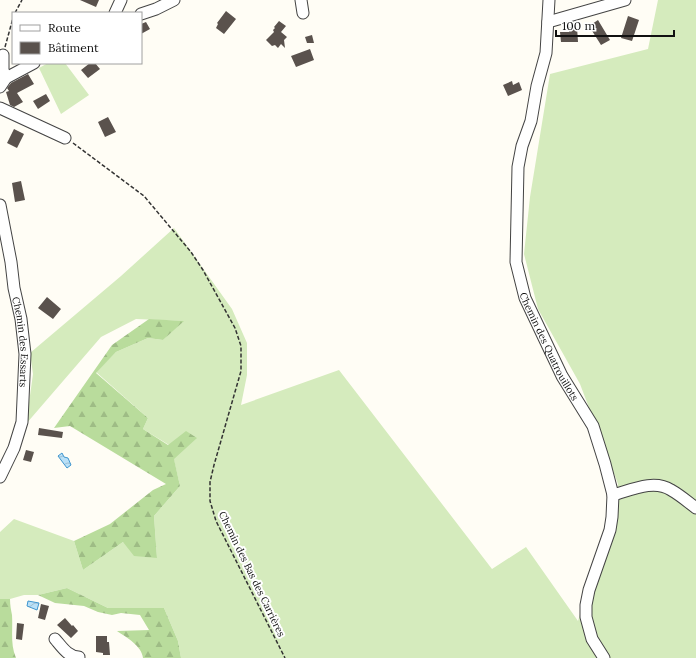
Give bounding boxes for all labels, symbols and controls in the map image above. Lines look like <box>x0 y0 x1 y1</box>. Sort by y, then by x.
legend <box>12 12 142 64</box>
scale bar <box>556 12 674 38</box>
text: 100 m <box>562 18 595 33</box>
text: Route <box>48 20 81 35</box>
text: Bâtiment <box>48 40 99 55</box>
street label: Chemin des Quatrouillots <box>517 291 582 403</box>
street label: Chemin des Essarts <box>10 296 32 388</box>
street label: Chemin des Bas des Carrières <box>216 509 288 639</box>

